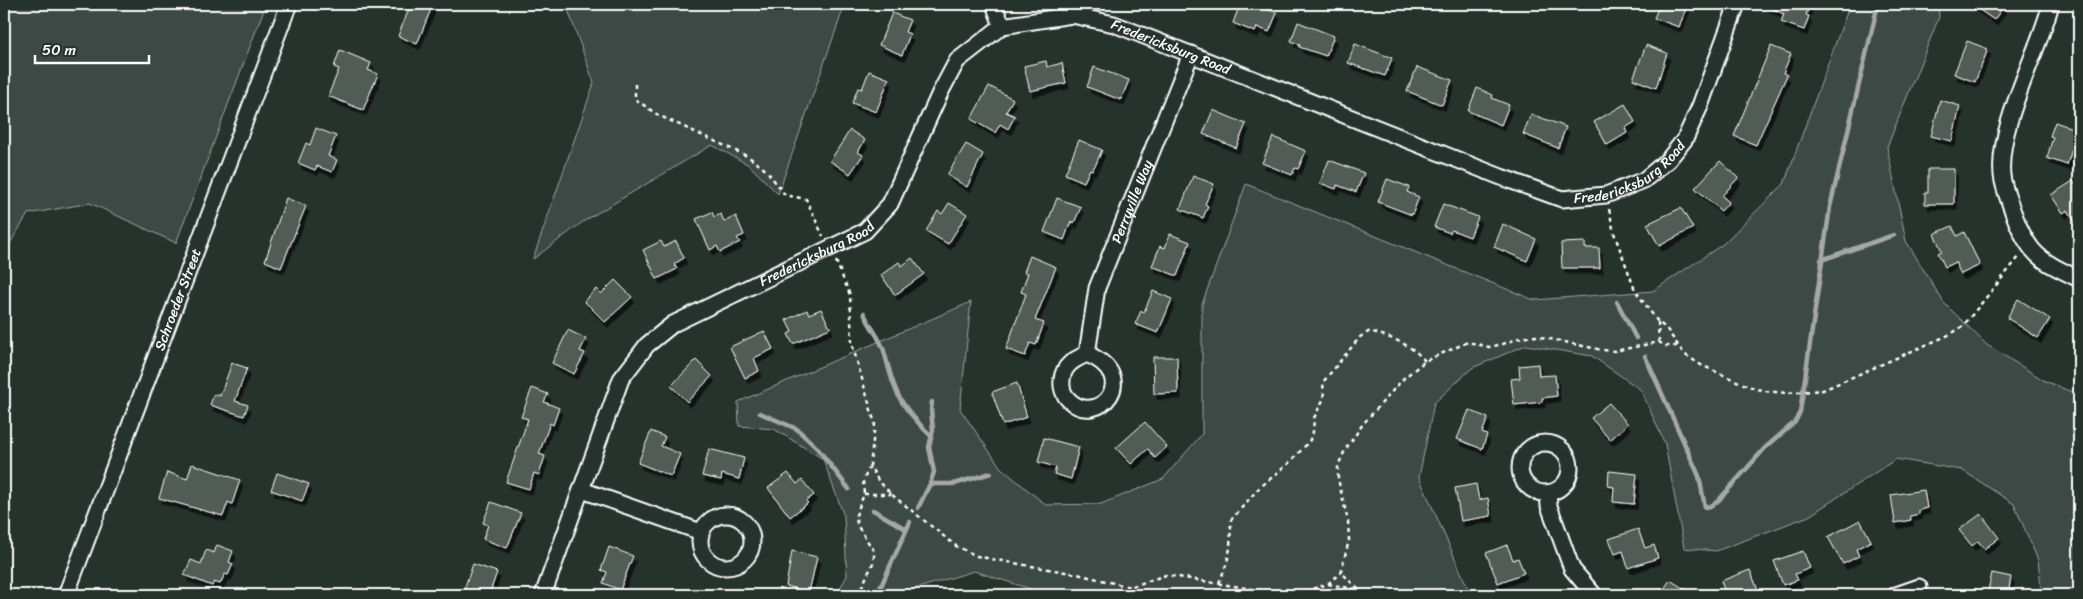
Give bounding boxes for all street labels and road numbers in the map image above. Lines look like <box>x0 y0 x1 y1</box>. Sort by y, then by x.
street label: Fredericksburg Road <box>1107 12 1236 82</box>
street label: Fredericksburg Road <box>1573 134 1693 211</box>
street label: Perryville Way <box>1104 155 1161 247</box>
street label: Fredericksburg Road <box>755 214 883 294</box>
street label: Schroeder Street <box>147 245 209 354</box>

